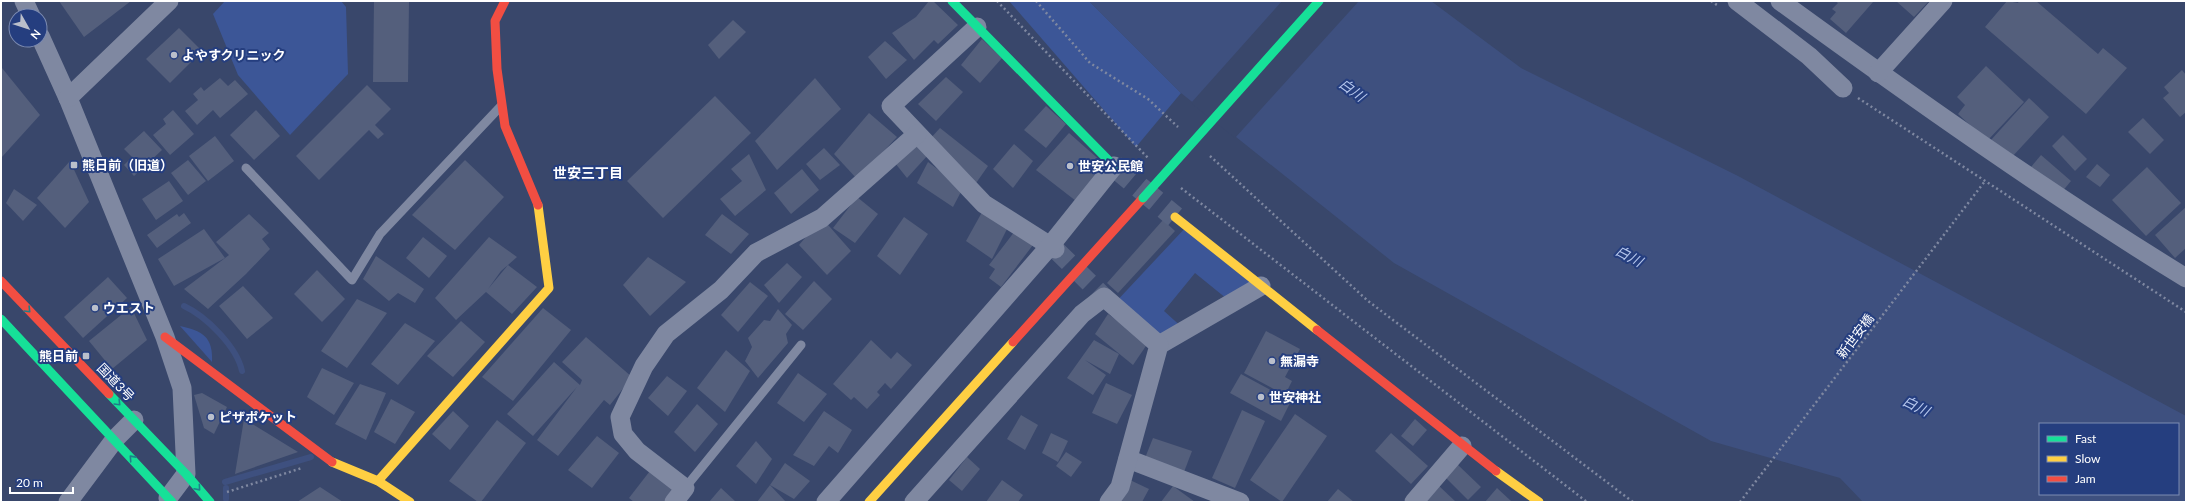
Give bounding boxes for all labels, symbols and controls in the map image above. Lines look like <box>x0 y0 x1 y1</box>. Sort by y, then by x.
north arrow <box>8 8 48 48</box>
text: N <box>28 27 44 42</box>
place label: よやすクリニック <box>182 47 286 63</box>
marker: よやすクリニック <box>169 50 179 60</box>
water label: 白川 <box>1336 74 1370 106</box>
place label: 熊日前（旧道） <box>82 157 173 173</box>
place label: 世安公民館 <box>1078 158 1143 174</box>
marker: 熊日前（旧道） <box>69 160 79 170</box>
marker: 世安公民館 <box>1065 161 1075 171</box>
district label: 世安三丁目 <box>553 164 623 181</box>
water label: 白川 <box>1613 241 1647 271</box>
place label: ウエスト <box>103 300 155 316</box>
marker: ウエスト <box>90 303 100 313</box>
one-way arrow <box>23 305 31 313</box>
street label: 新世安橋 <box>1833 310 1877 362</box>
place label: 熊日前 <box>39 348 78 364</box>
marker: 熊日前 <box>81 351 91 361</box>
place label: 無漏寺 <box>1280 353 1319 369</box>
marker: 無漏寺 <box>1267 356 1277 366</box>
street label: 国道3号 <box>94 360 138 404</box>
place label: 世安神社 <box>1269 389 1321 405</box>
marker: 世安神社 <box>1256 392 1266 402</box>
water label: 白川 <box>1900 392 1934 420</box>
one-way arrow <box>113 398 121 406</box>
place label: ピザポケット <box>219 409 297 425</box>
marker: ピザポケット <box>206 412 216 422</box>
legend <box>2039 423 2179 495</box>
text: Fast <box>2075 431 2097 446</box>
text: Slow <box>2075 451 2101 466</box>
one-way arrow <box>130 456 137 463</box>
scale bar <box>10 469 73 495</box>
text: Jam <box>2075 471 2096 486</box>
text: 20 m <box>16 475 43 490</box>
one-way arrow <box>194 483 201 491</box>

